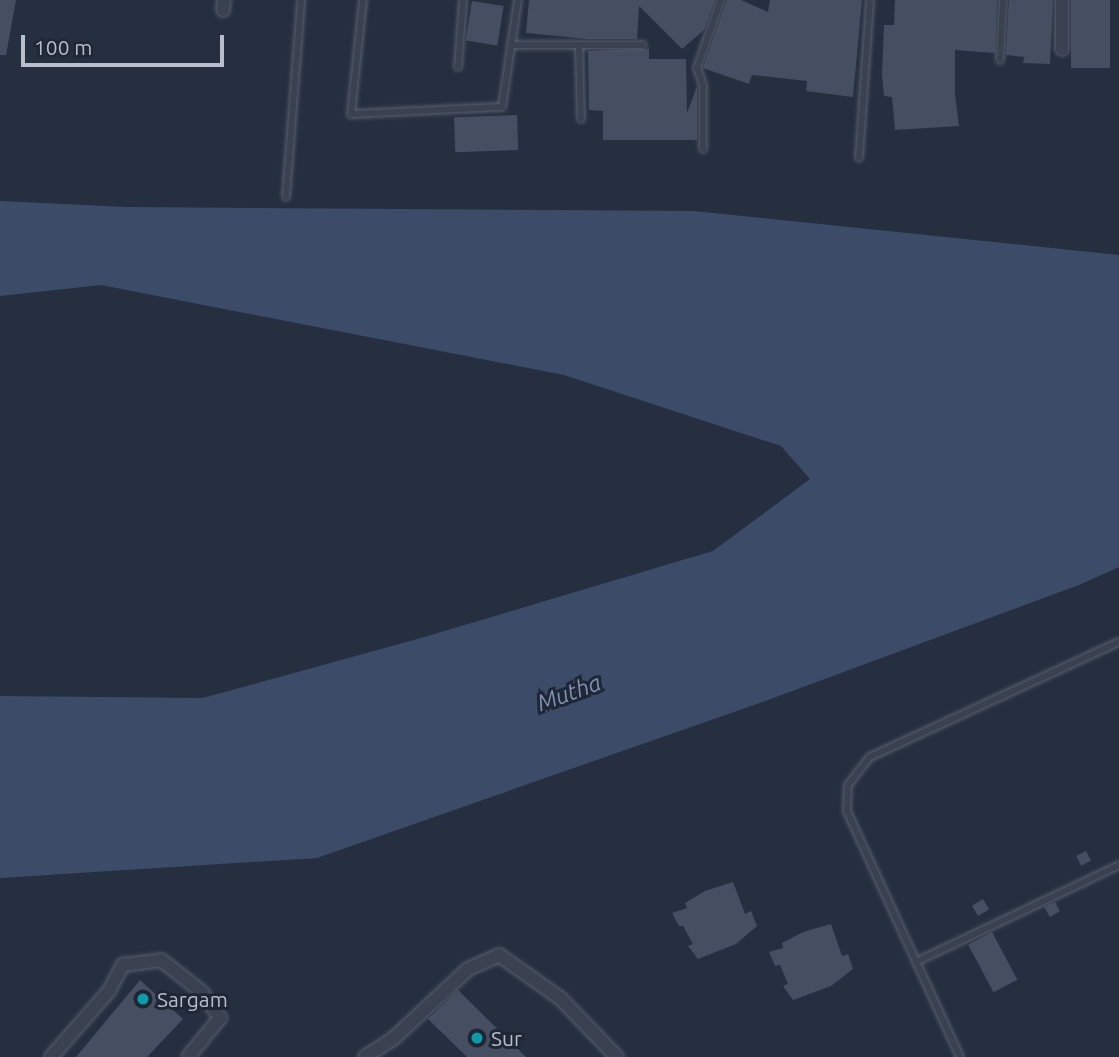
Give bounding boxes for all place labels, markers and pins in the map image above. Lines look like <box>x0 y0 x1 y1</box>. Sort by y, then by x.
place label: Sargam <box>157 986 228 1012</box>
marker: Sargam <box>135 991 151 1007</box>
place label: Sur <box>491 1025 522 1051</box>
marker: Sur <box>469 1030 485 1046</box>

